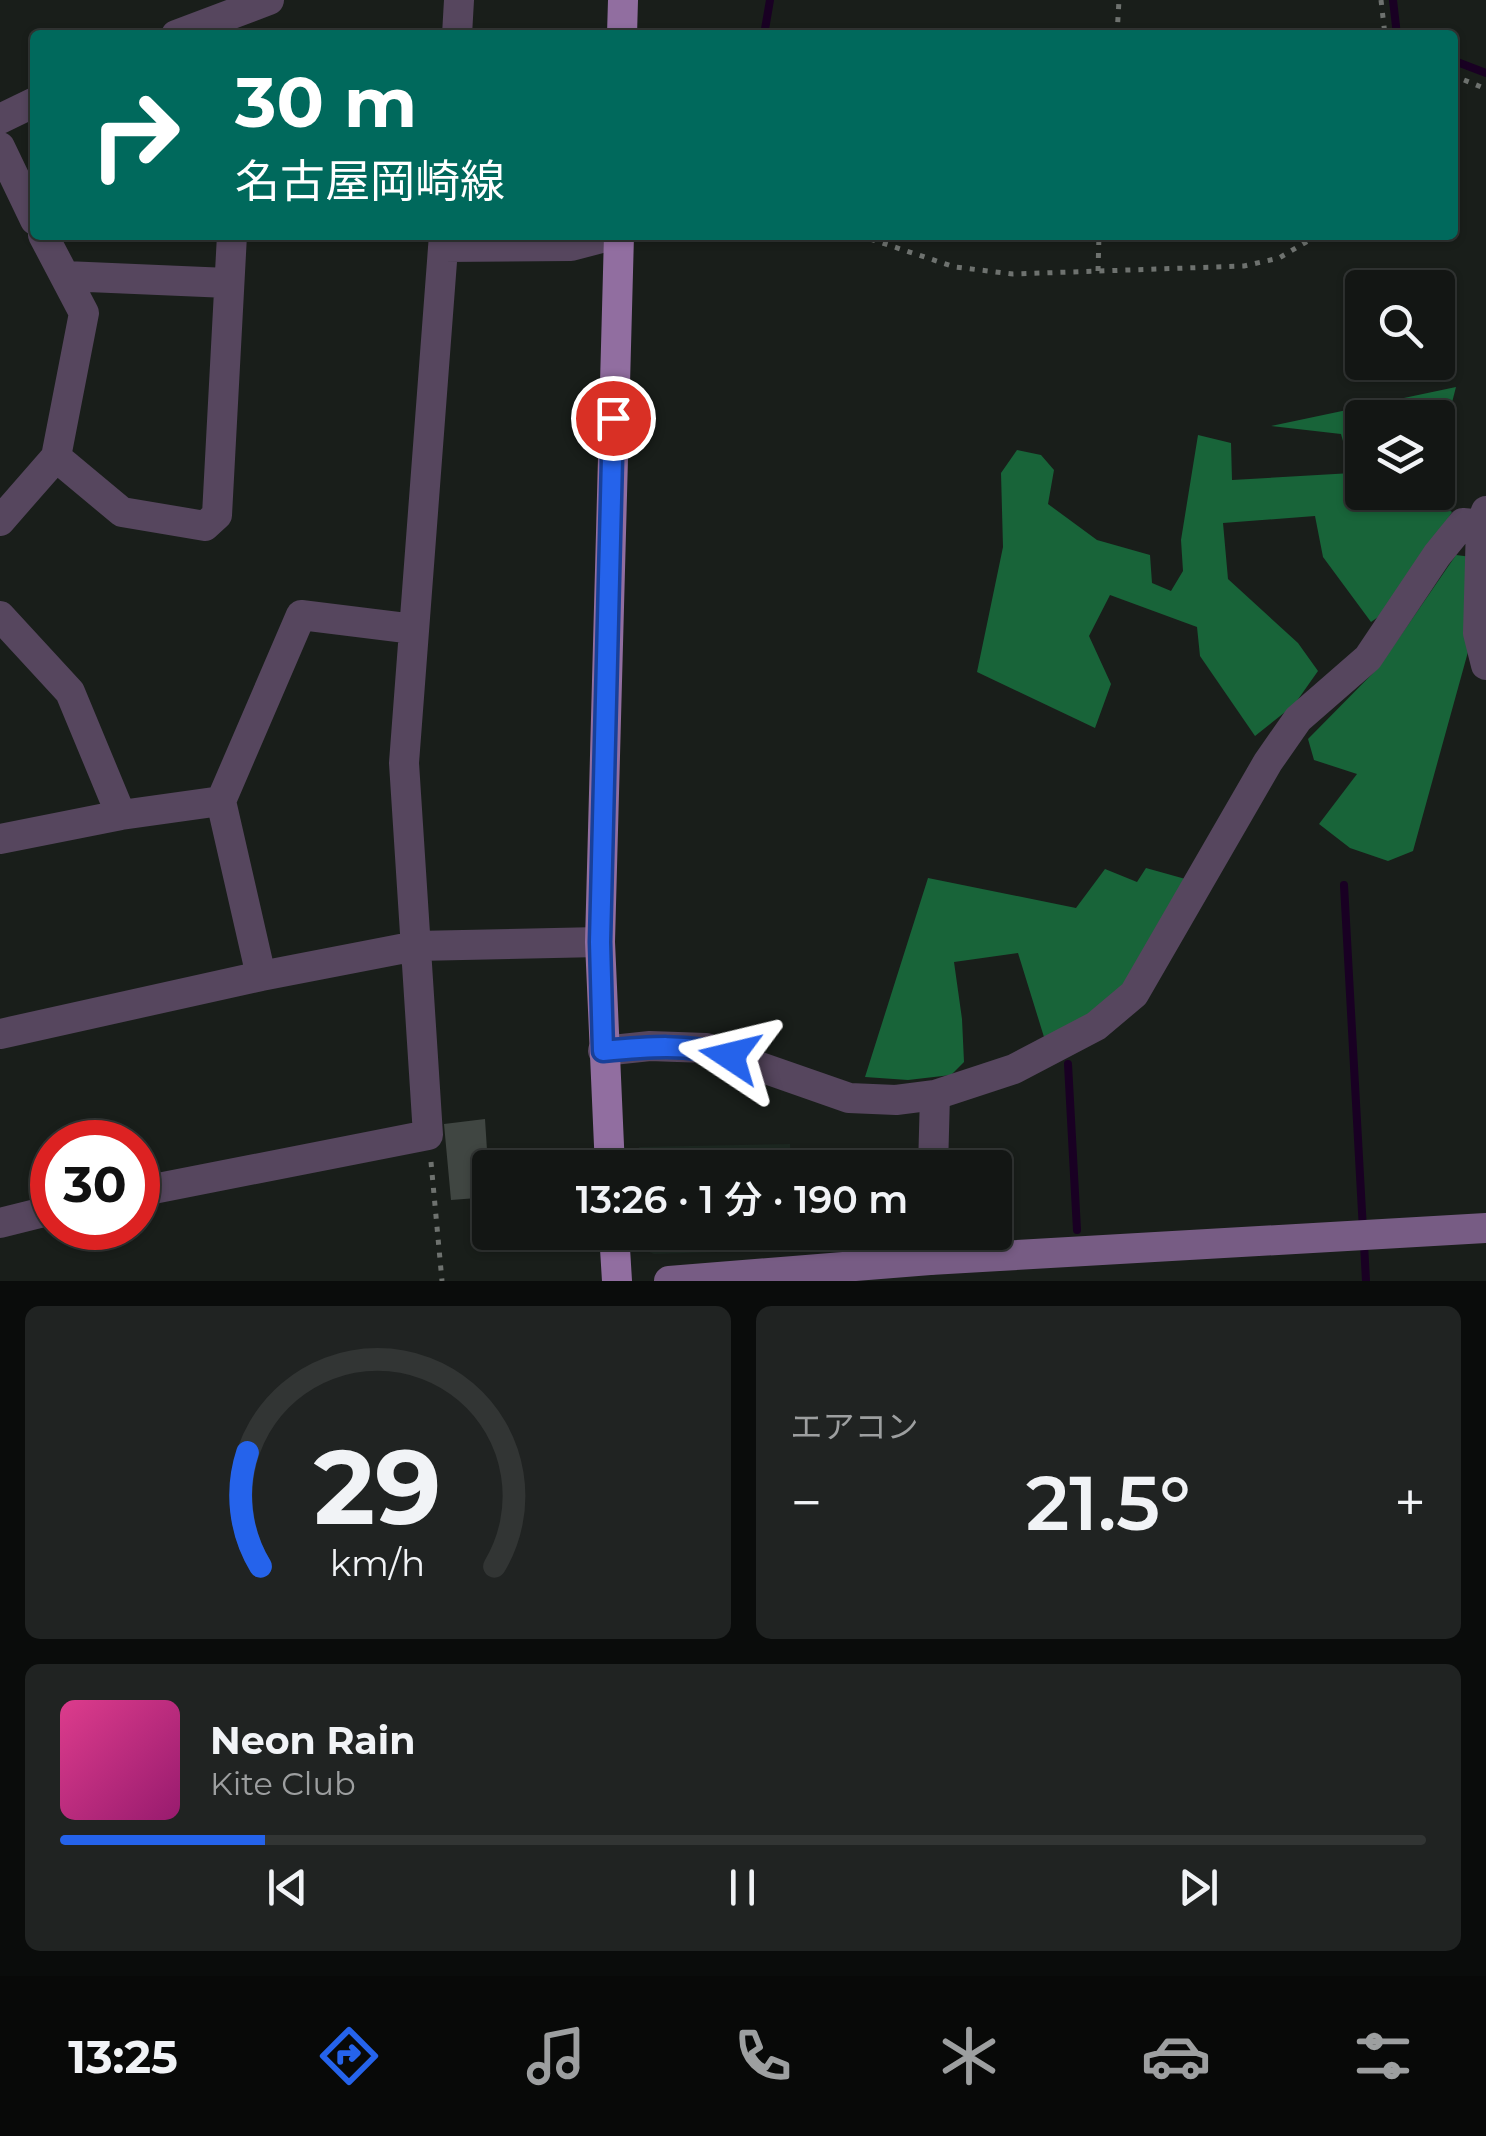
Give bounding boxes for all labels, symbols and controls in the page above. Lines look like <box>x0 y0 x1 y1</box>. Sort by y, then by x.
text: 30 m <box>235 59 417 145</box>
icon: right <box>70 70 200 200</box>
text: 名古屋岡崎線 <box>235 153 505 208</box>
map controls <box>1345 270 1455 510</box>
button: search <box>1345 270 1455 380</box>
pin <box>571 376 656 461</box>
icon: arrive <box>586 391 641 446</box>
button: layers <box>1345 400 1455 510</box>
position arrow <box>678 1004 782 1108</box>
speed limit sign: 30 <box>30 1120 160 1250</box>
text: 13:26 · 1 分 · 190 m <box>576 1176 908 1223</box>
text: エアコン <box>791 1407 919 1446</box>
text: 29 <box>314 1423 442 1550</box>
text: 21.5° <box>1026 1457 1191 1549</box>
text: − <box>791 1469 822 1536</box>
text: + <box>1394 1469 1426 1536</box>
text: km/h <box>330 1541 425 1585</box>
text: Neon Rain <box>210 1717 415 1764</box>
text: Kite Club <box>210 1764 356 1803</box>
icon: previous <box>260 1860 315 1915</box>
icon: pause <box>715 1860 770 1915</box>
icon: next <box>1171 1860 1226 1915</box>
icon: directions <box>314 2021 384 2091</box>
icon: music <box>521 2021 591 2091</box>
icon: phone <box>728 2021 798 2091</box>
icon: climate <box>934 2021 1004 2091</box>
icon: car <box>1141 2021 1211 2091</box>
icon: filters <box>1348 2021 1418 2091</box>
text: 13:25 <box>68 2029 178 2084</box>

